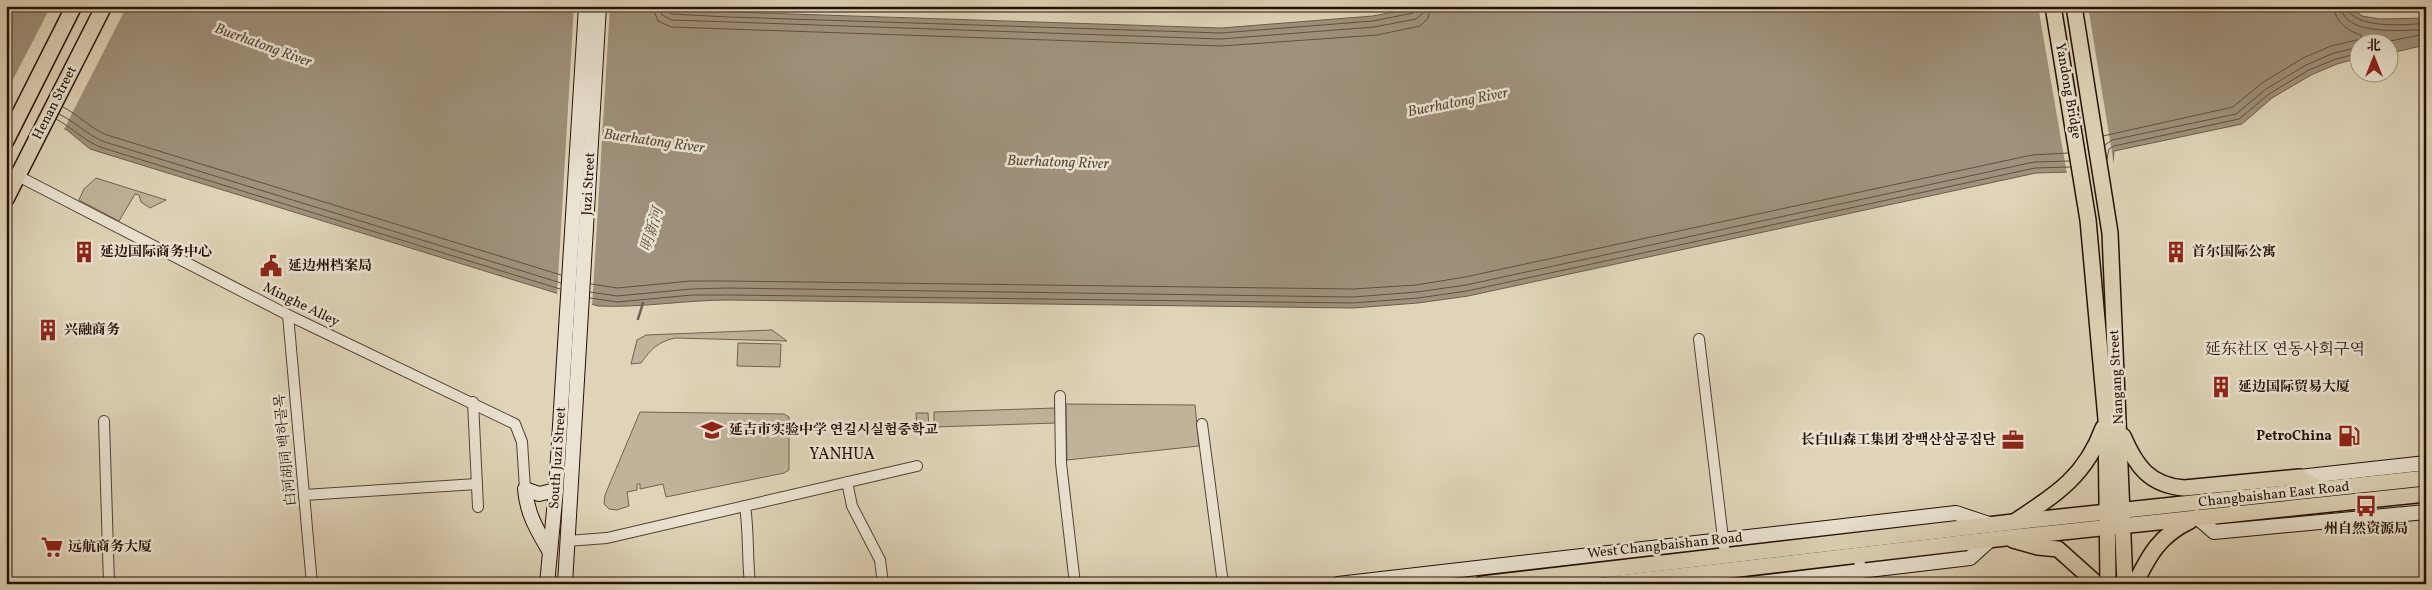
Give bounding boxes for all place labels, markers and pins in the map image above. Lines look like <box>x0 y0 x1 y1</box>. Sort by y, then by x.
building icon: 延边国际商务中心 <box>71 239 97 265</box>
building icon: 首尔国际公寓 <box>2163 239 2189 265</box>
place label: 延边国际商务中心 <box>100 243 212 262</box>
place label: 首尔国际公寓 <box>2192 243 2276 262</box>
public building icon: 延边州档案局 <box>258 253 284 279</box>
place label: 延边州档案局 <box>288 257 372 276</box>
building icon: 兴融商务 <box>35 317 61 343</box>
place label: 兴融商务 <box>64 321 120 340</box>
building icon: 延边国际贸易大厦 <box>2208 374 2234 400</box>
place label: 延边国际贸易大厦 <box>2238 378 2350 397</box>
school or university icon: 延吉市实验中学 연길시실험중학교 <box>699 417 725 443</box>
place label: 延吉市实验中学 연길시실험중학교 <box>729 421 938 440</box>
fuel station icon: PetroChina <box>2336 423 2362 449</box>
office icon: 长白山森工集团 장백산삼공집단 <box>2000 427 2026 453</box>
place label: PetroChina <box>2256 427 2332 446</box>
place label: 长白山森工集团 장백산삼공집단 <box>1801 431 1996 450</box>
bus stop icon: 州自然资源局 <box>2353 493 2379 519</box>
place label: 州自然资源局 <box>2324 520 2408 539</box>
supermarket icon: 远航商务大厦 <box>39 534 65 560</box>
place label: 远航商务大厦 <box>68 538 152 557</box>

